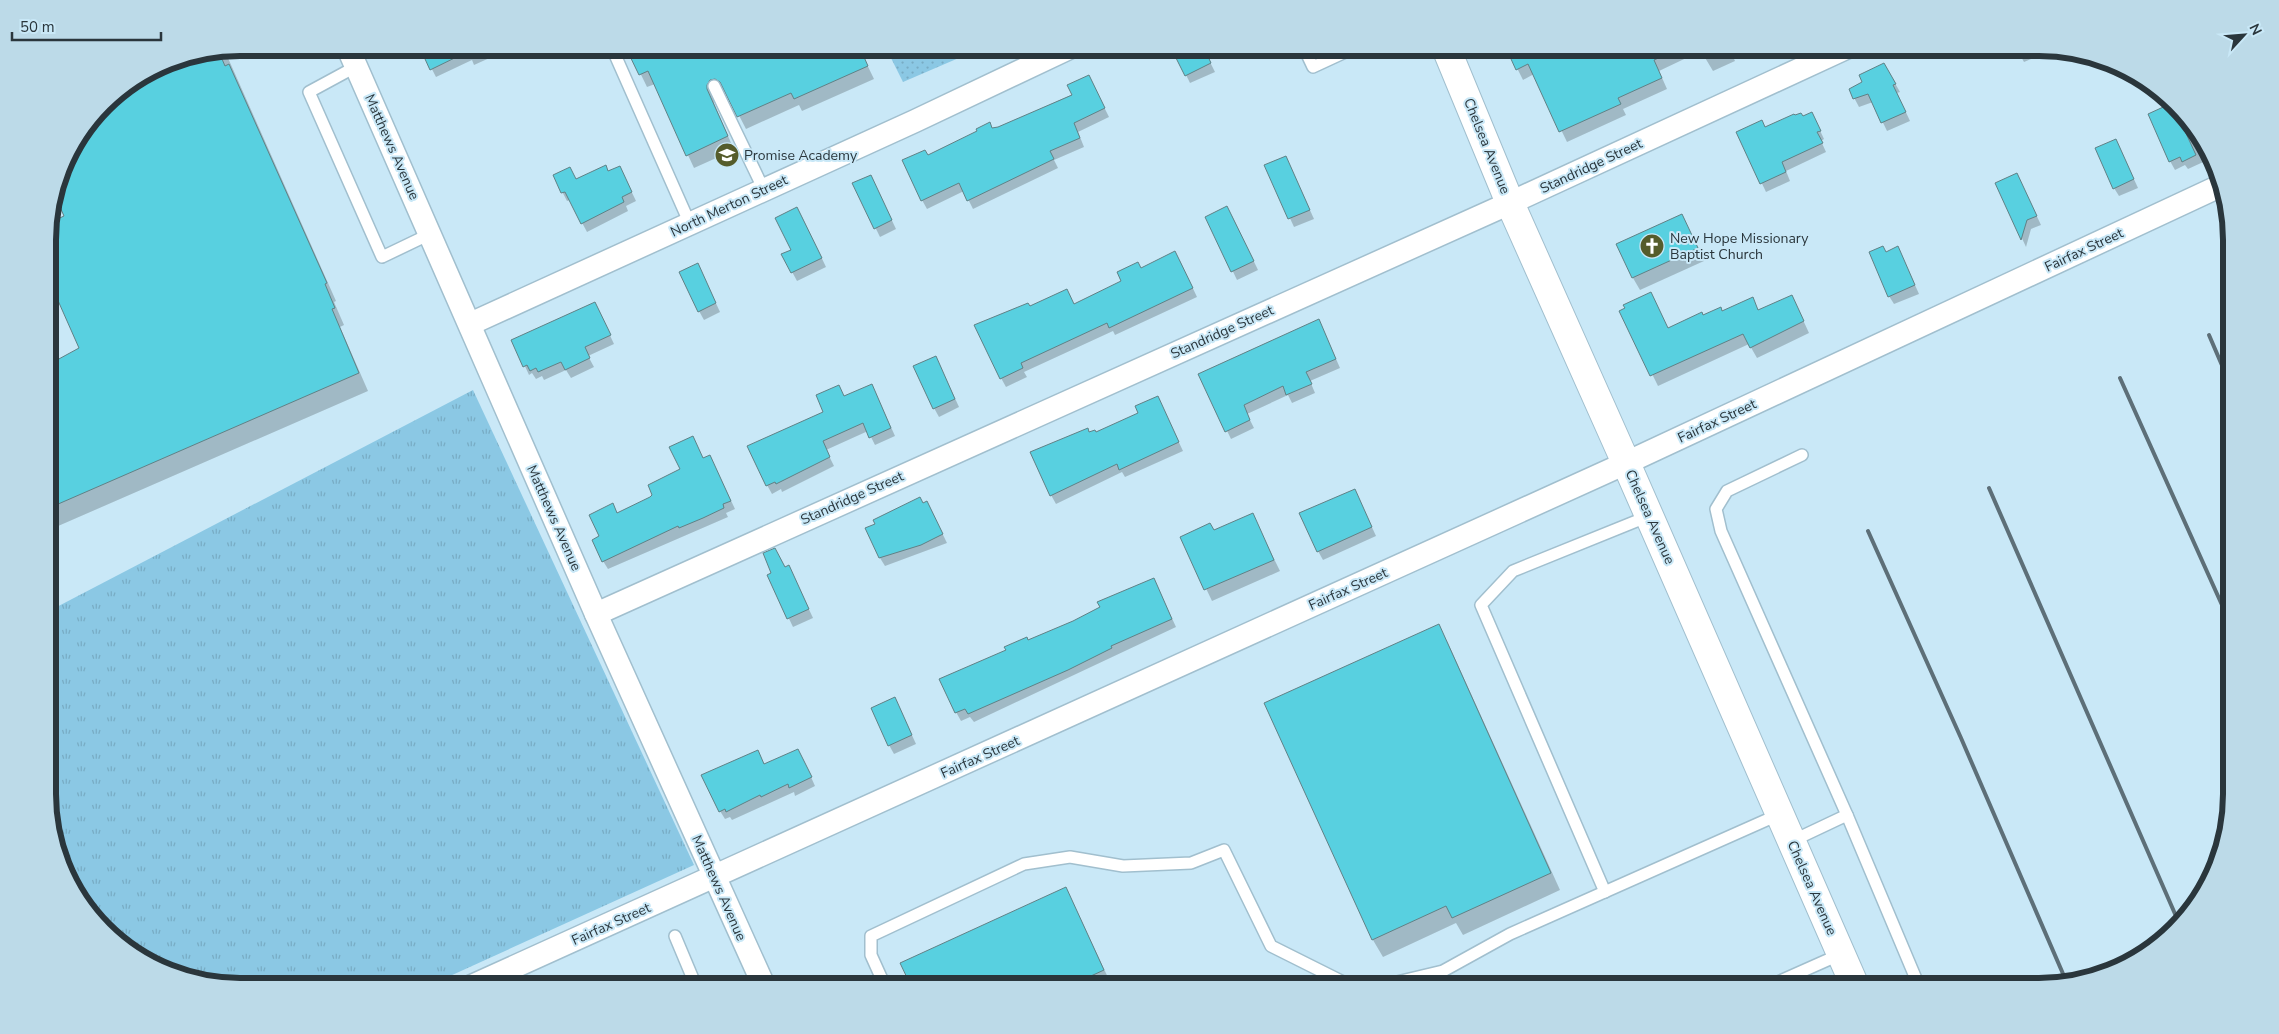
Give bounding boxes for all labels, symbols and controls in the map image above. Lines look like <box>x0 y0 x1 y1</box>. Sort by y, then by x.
scale bar <box>12 10 161 42</box>
north arrow <box>2219 10 2269 60</box>
text: 50 m <box>20 17 55 37</box>
text: N <box>2244 21 2266 38</box>
street label: Matthews Avenue <box>360 91 424 203</box>
street label: Chelsea Avenue <box>1459 95 1515 197</box>
street label: Standridge Street <box>1537 134 1645 198</box>
school or university icon: Promise Academy <box>714 142 740 168</box>
place label: Promise Academy <box>744 146 858 165</box>
street label: North Merton Street <box>667 170 791 241</box>
street label: Fairfax Street <box>2042 223 2126 276</box>
place label: New Hope Missionary Baptist Church <box>1670 229 1809 264</box>
church icon: New Hope Missionary Baptist Church <box>1639 233 1665 259</box>
street label: Standridge Street <box>1167 301 1277 363</box>
street label: Fairfax Street <box>1675 394 1759 447</box>
street label: Matthews Avenue <box>522 462 586 574</box>
street label: Standridge Street <box>797 467 907 529</box>
street label: Chelsea Avenue <box>1621 467 1679 567</box>
street label: Fairfax Street <box>1305 563 1391 615</box>
street label: Fairfax Street <box>937 731 1023 783</box>
street label: Matthews Avenue <box>687 832 751 944</box>
street label: Chelsea Avenue <box>1783 838 1841 938</box>
street label: Fairfax Street <box>568 898 654 950</box>

